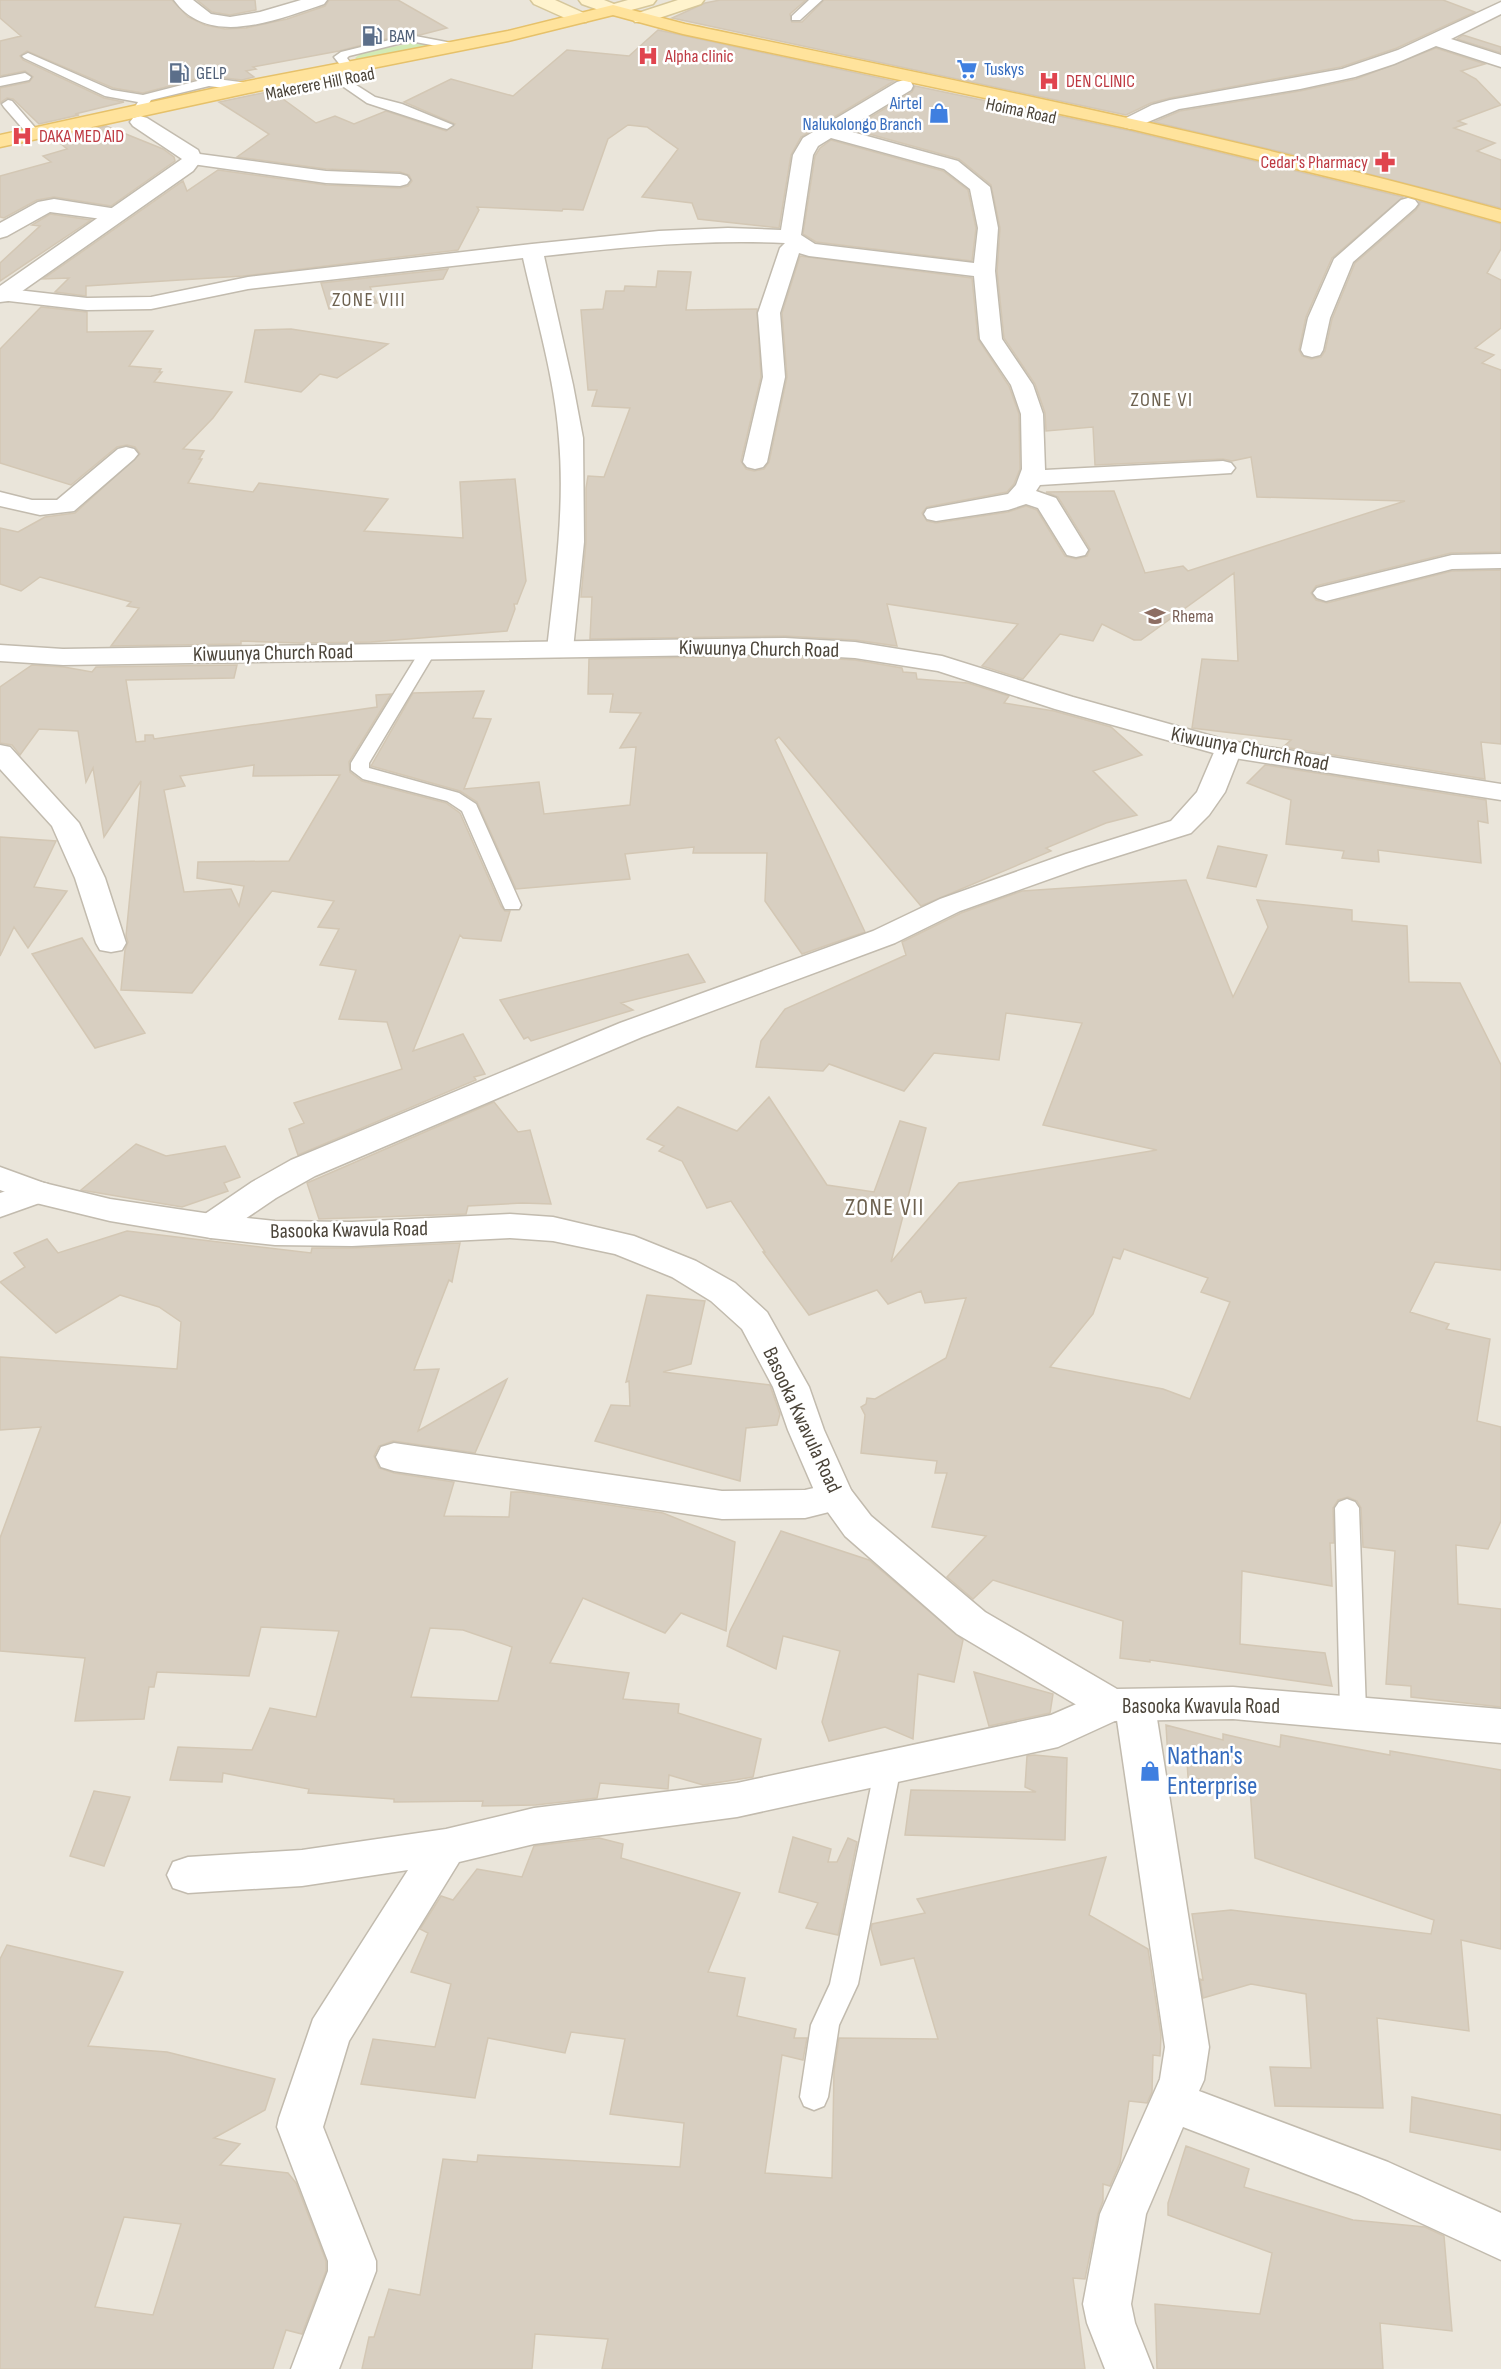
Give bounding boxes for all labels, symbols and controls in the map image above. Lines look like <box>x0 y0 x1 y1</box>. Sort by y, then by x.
fuel station icon: BAM <box>360 24 384 48</box>
place label: BAM <box>389 26 415 47</box>
hospital icon: Alpha clinic <box>636 44 660 68</box>
place label: Alpha clinic <box>664 46 734 67</box>
supermarket icon: Tuskys <box>955 57 979 81</box>
place label: Tuskys <box>984 59 1024 80</box>
fuel station icon: GELP <box>167 61 191 85</box>
place label: GELP <box>196 63 227 84</box>
street label: Makerere Hill Road <box>264 63 376 105</box>
hospital icon: DEN CLINIC <box>1037 69 1061 93</box>
place label: DEN CLINIC <box>1066 71 1135 92</box>
place label: Airtel Nalukolongo Branch <box>803 93 922 135</box>
street label: Hoima Road <box>984 93 1058 129</box>
shop icon: Airtel Nalukolongo Branch <box>927 101 951 125</box>
hospital icon: DAKA MED AID <box>10 124 34 148</box>
place label: DAKA MED AID <box>39 126 124 147</box>
pharmacy icon: Cedar's Pharmacy <box>1373 150 1397 174</box>
place label: Cedar's Pharmacy <box>1260 152 1368 173</box>
district label: ZONE VIII <box>332 288 406 312</box>
district label: ZONE VI <box>1130 388 1194 412</box>
school or university icon: Rhema <box>1143 604 1167 628</box>
place label: Rhema <box>1172 606 1214 627</box>
street label: Kiwuunya Church Road <box>679 635 839 663</box>
street label: Kiwuunya Church Road <box>193 639 353 667</box>
street label: Kiwuunya Church Road <box>1169 721 1331 777</box>
district label: ZONE VII <box>845 1193 925 1222</box>
street label: Basooka Kwavula Road <box>270 1216 428 1244</box>
street label: Basooka Kwavula Road <box>757 1343 847 1497</box>
street label: Basooka Kwavula Road <box>1122 1694 1280 1719</box>
place label: Nathan's Enterprise <box>1167 1741 1258 1802</box>
shop icon: Nathan's Enterprise <box>1138 1759 1162 1783</box>

